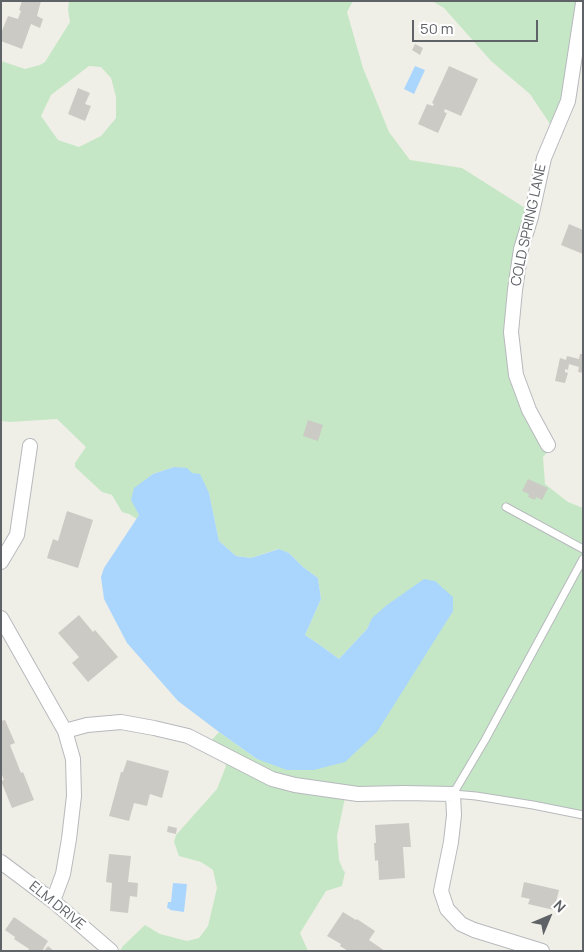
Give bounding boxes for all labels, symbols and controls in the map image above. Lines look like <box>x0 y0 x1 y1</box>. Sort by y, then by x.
scale bar <box>414 10 540 42</box>
text: 50 m <box>420 18 454 39</box>
street label: COLD SPRING LANE <box>508 162 550 288</box>
street label: ELM DRIVE <box>25 878 89 934</box>
north arrow <box>524 892 574 942</box>
text: N <box>550 896 570 916</box>

